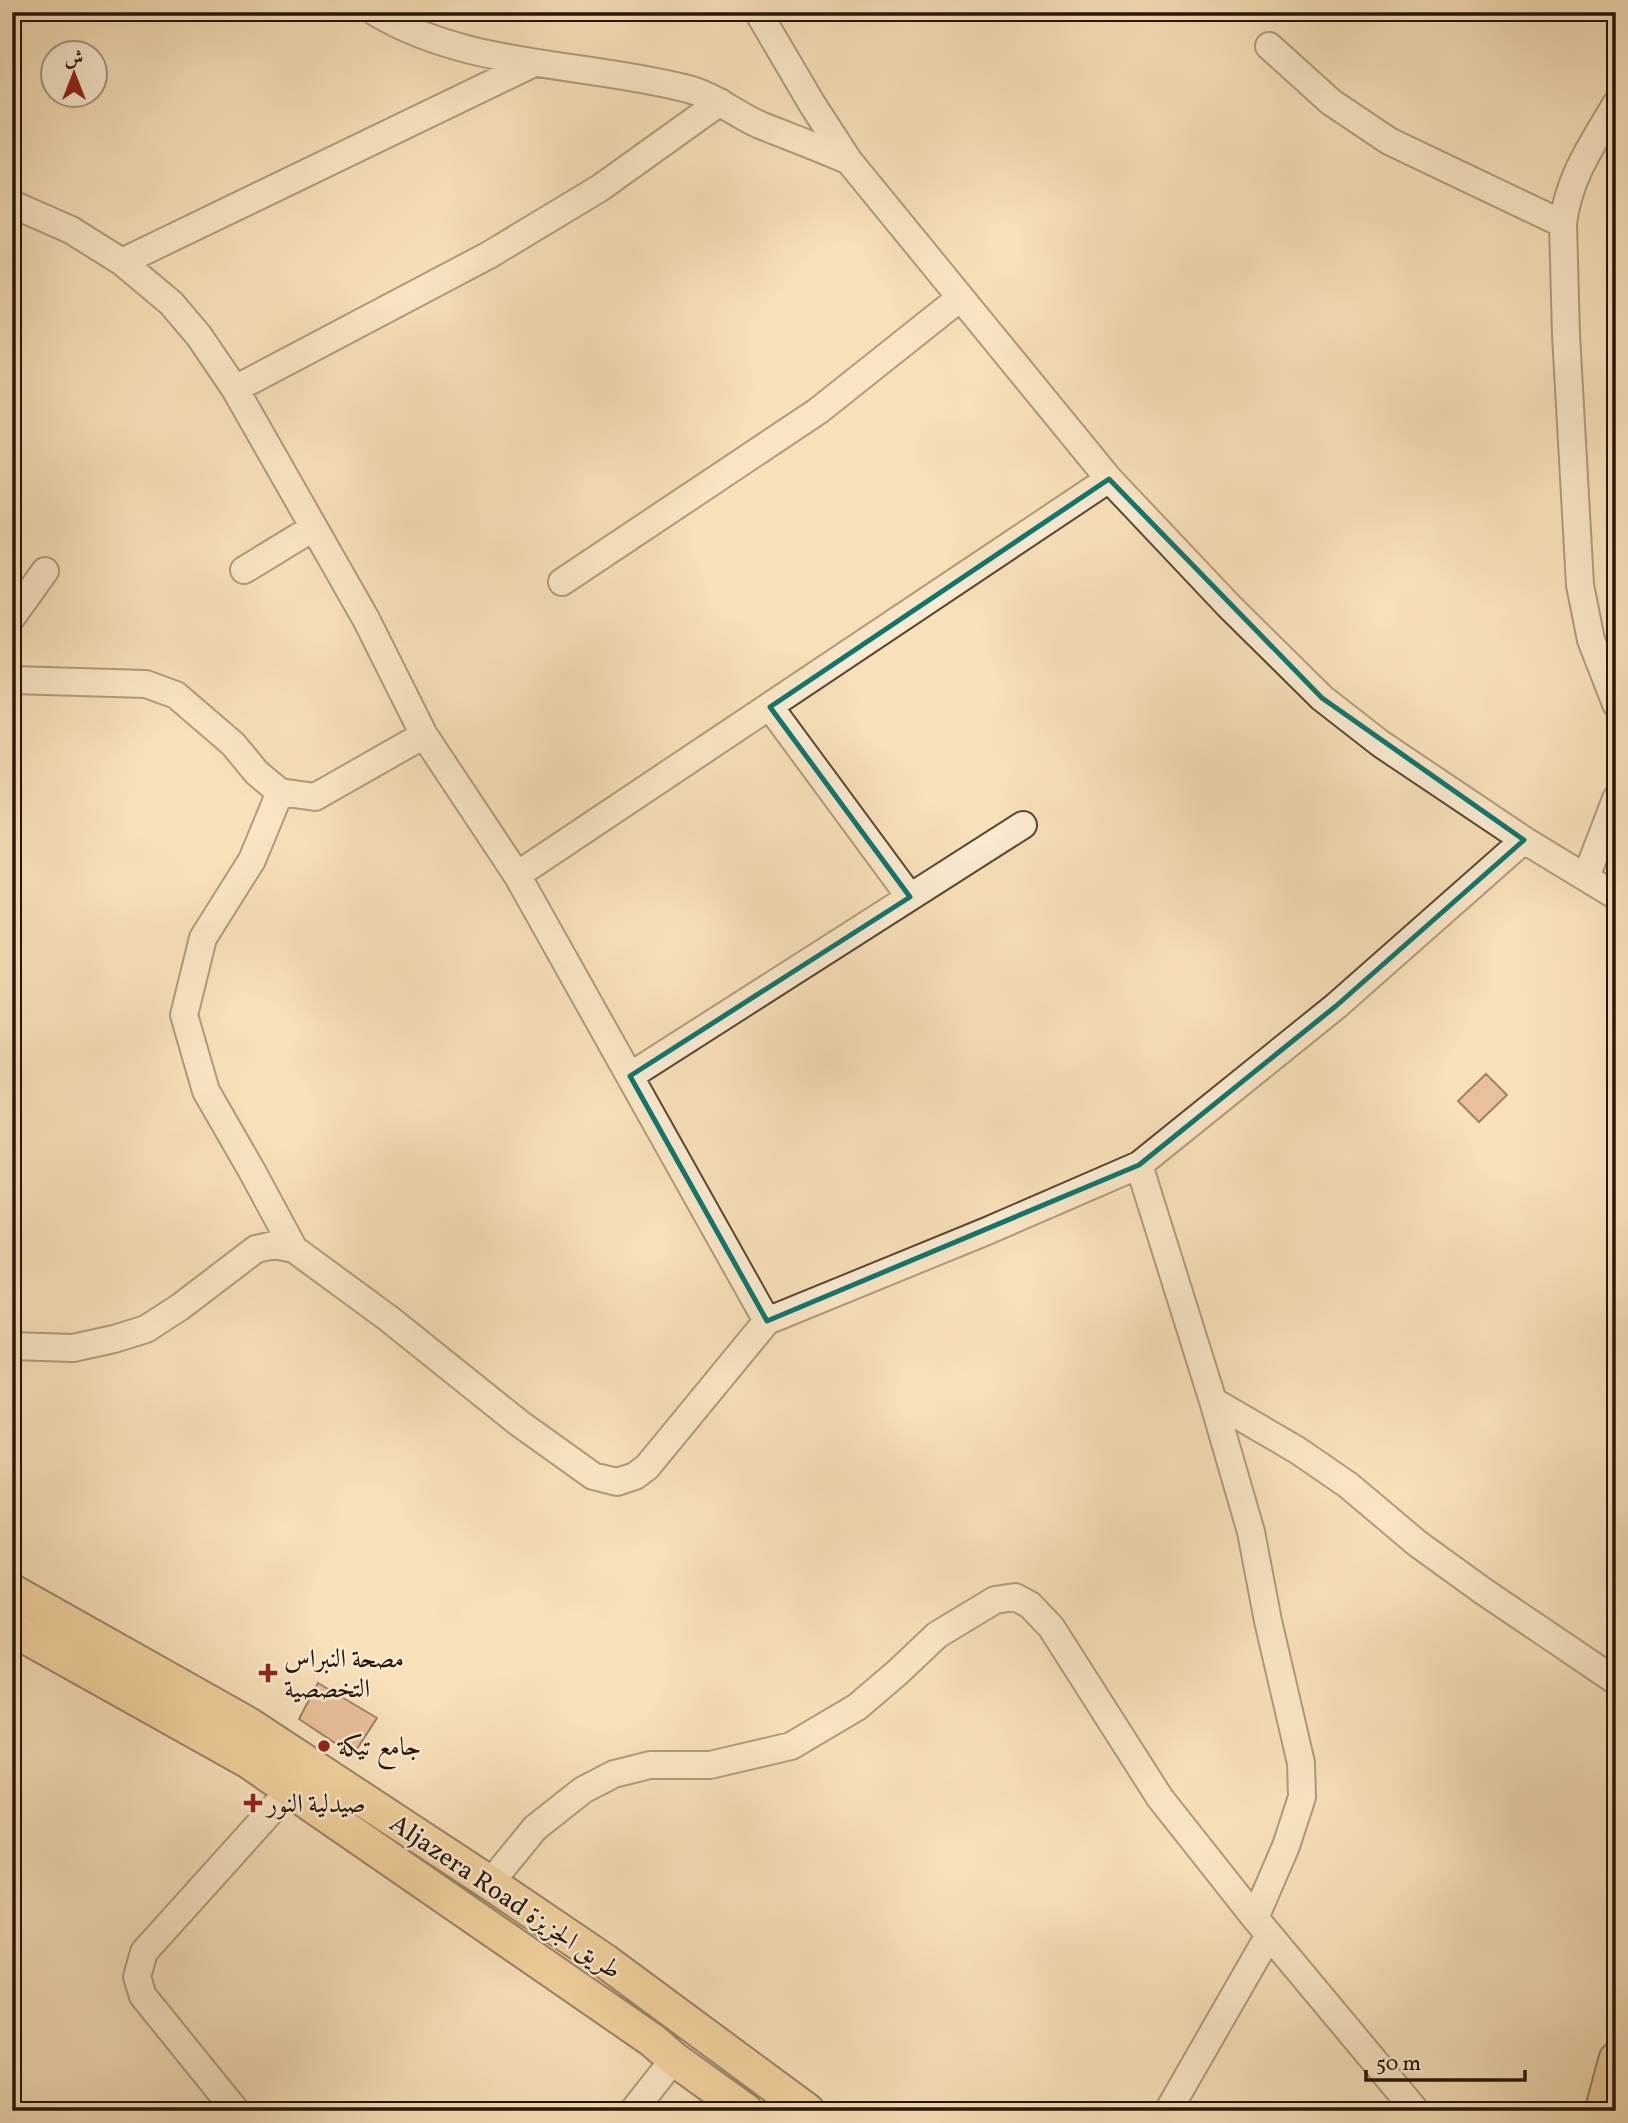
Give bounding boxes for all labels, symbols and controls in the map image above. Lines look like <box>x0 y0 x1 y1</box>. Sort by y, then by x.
north arrow <box>38 38 108 108</box>
text: ش <box>65 46 83 72</box>
place label: مصحة النبراس التخصصية <box>284 1642 404 1708</box>
marker: مصحة النبراس التخصصية <box>258 1663 278 1683</box>
place label: جامع تيكة <box>336 1730 421 1770</box>
marker: جامع تيكة <box>316 1738 332 1754</box>
place label: صيدلية النور <box>264 1787 366 1823</box>
marker: صيدلية النور <box>245 1795 261 1811</box>
street label: Aljazera Road طريق الجزيزة <box>382 1807 628 1989</box>
scale bar <box>1366 2039 1525 2083</box>
text: 50 m <box>1376 2050 1421 2079</box>

